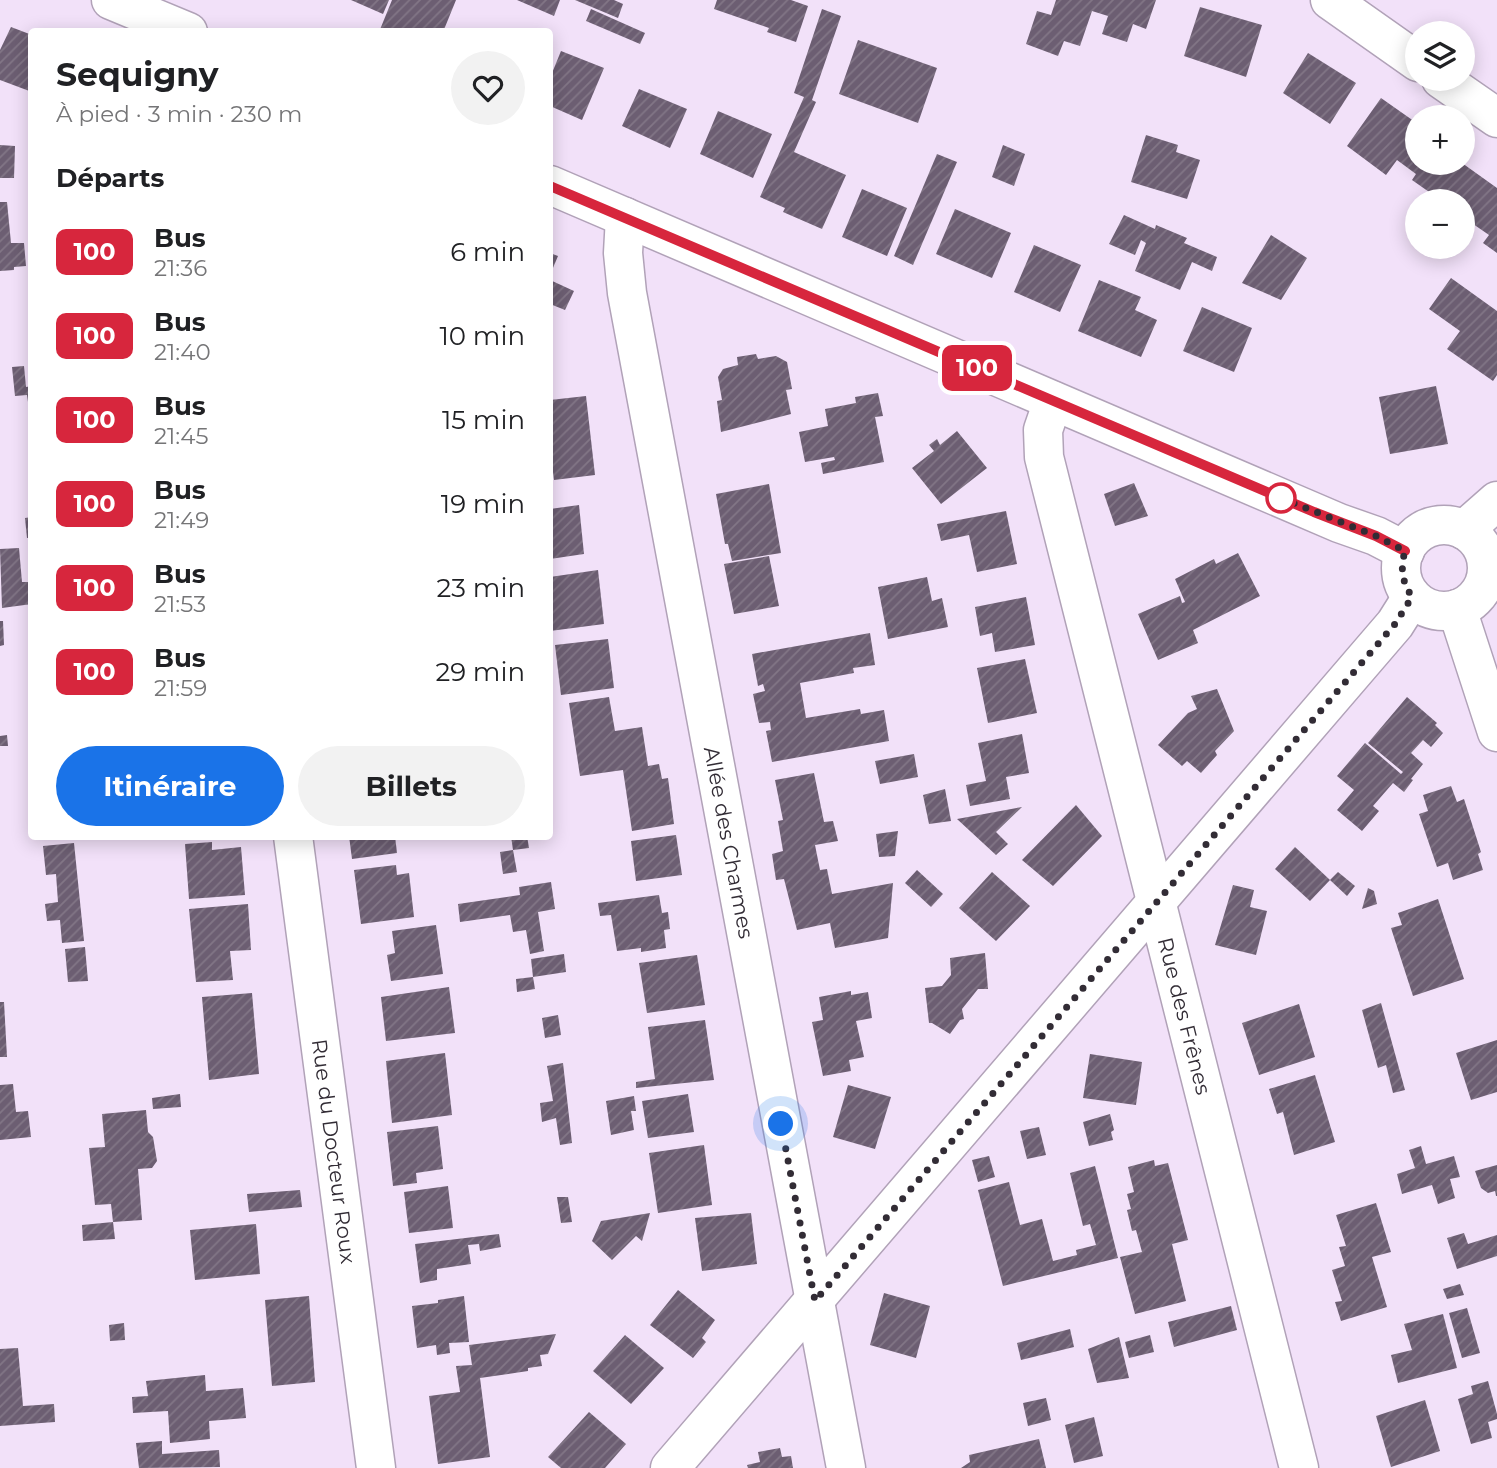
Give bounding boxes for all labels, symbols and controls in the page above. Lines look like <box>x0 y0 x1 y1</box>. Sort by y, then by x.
map controls <box>1405 21 1475 259</box>
button: layers <box>1405 21 1475 91</box>
button: heart <box>451 51 525 125</box>
text: Sequigny <box>56 54 219 94</box>
text: À pied · 3 min · 230 m <box>56 100 302 128</box>
button: + <box>1405 105 1475 175</box>
text: Départs <box>56 162 164 194</box>
button: − <box>1405 189 1475 259</box>
text: Bus <box>154 222 206 254</box>
text: 6 min <box>450 236 525 268</box>
text: 100 <box>74 237 116 266</box>
text: 21:36 <box>154 254 207 282</box>
text: Bus <box>154 306 206 338</box>
text: 10 min <box>439 320 525 352</box>
text: 100 <box>74 321 116 350</box>
text: 21:40 <box>154 338 211 366</box>
line badge: 100 <box>937 345 1017 391</box>
text: 100 <box>956 353 998 382</box>
text: Bus <box>154 390 206 422</box>
text: 15 min <box>442 404 525 436</box>
text: 100 <box>74 405 116 434</box>
text: 21:45 <box>154 422 208 450</box>
text: Bus <box>154 474 206 506</box>
unlabelled marker <box>1266 483 1296 513</box>
text: 19 min <box>441 488 525 520</box>
text: 100 <box>74 489 116 518</box>
text: 21:49 <box>154 506 209 534</box>
text: Bus <box>154 558 206 590</box>
text: 23 min <box>437 572 525 604</box>
text: 100 <box>74 573 116 602</box>
text: 21:53 <box>154 590 206 618</box>
text: Bus <box>154 642 206 674</box>
text: 29 min <box>435 656 525 688</box>
text: 100 <box>74 657 116 686</box>
text: 21:59 <box>154 674 207 702</box>
street label: Allée des Charmes <box>699 744 760 940</box>
button: Itinéraire <box>56 746 284 826</box>
button: Billets <box>298 746 525 826</box>
street label: Rue des Frênes <box>1153 935 1217 1097</box>
street label: Rue du Docteur Roux <box>307 1037 362 1265</box>
your location <box>763 1106 798 1141</box>

